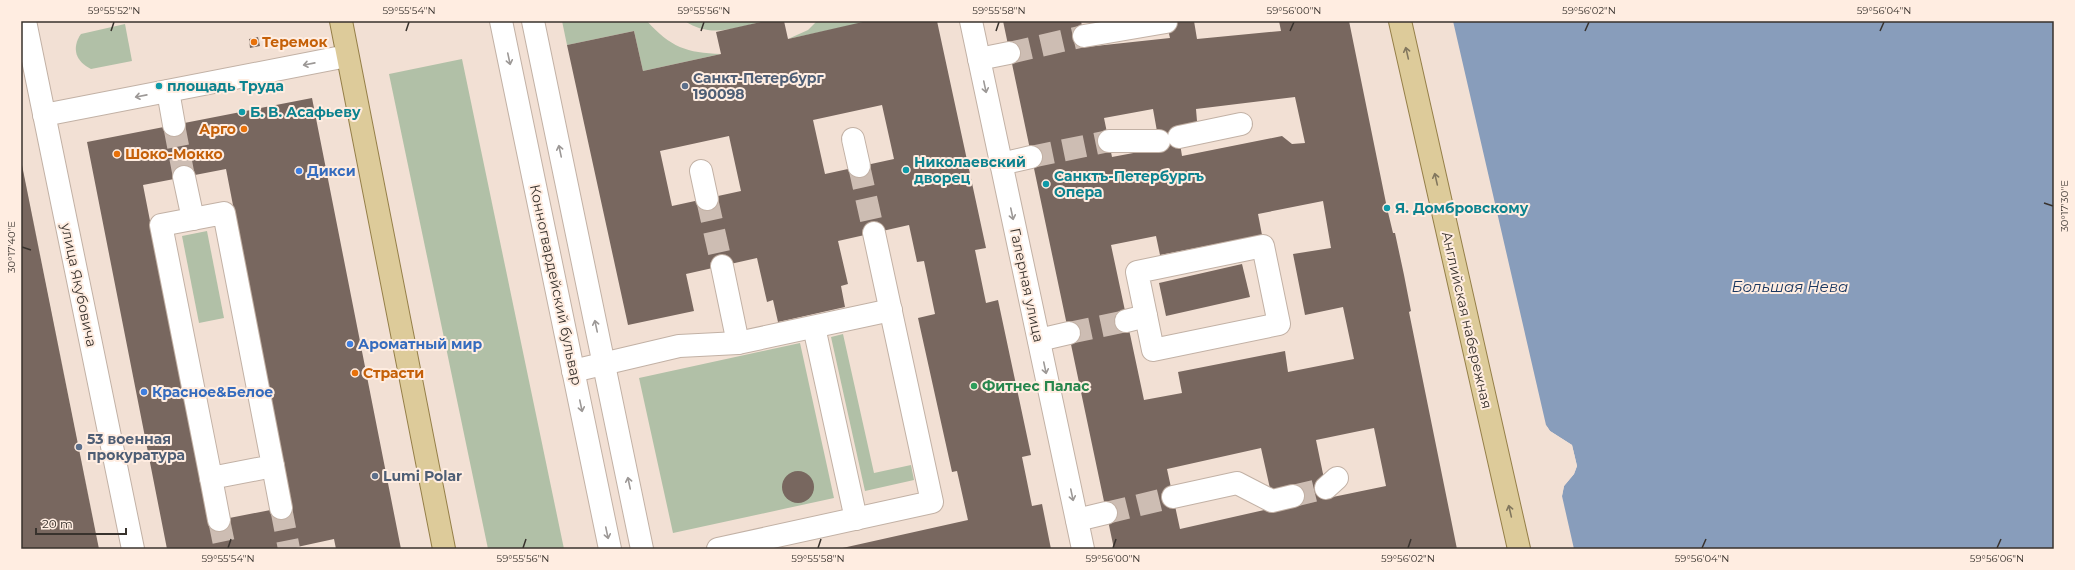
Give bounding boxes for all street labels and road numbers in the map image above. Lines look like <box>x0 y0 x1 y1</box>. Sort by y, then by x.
street label: Конногвардейский бульвар <box>526 183 586 387</box>
street label: улица Якубовича <box>57 221 101 349</box>
street label: Галерная улица <box>1006 226 1048 344</box>
street label: Английская набережная <box>1438 230 1496 410</box>

